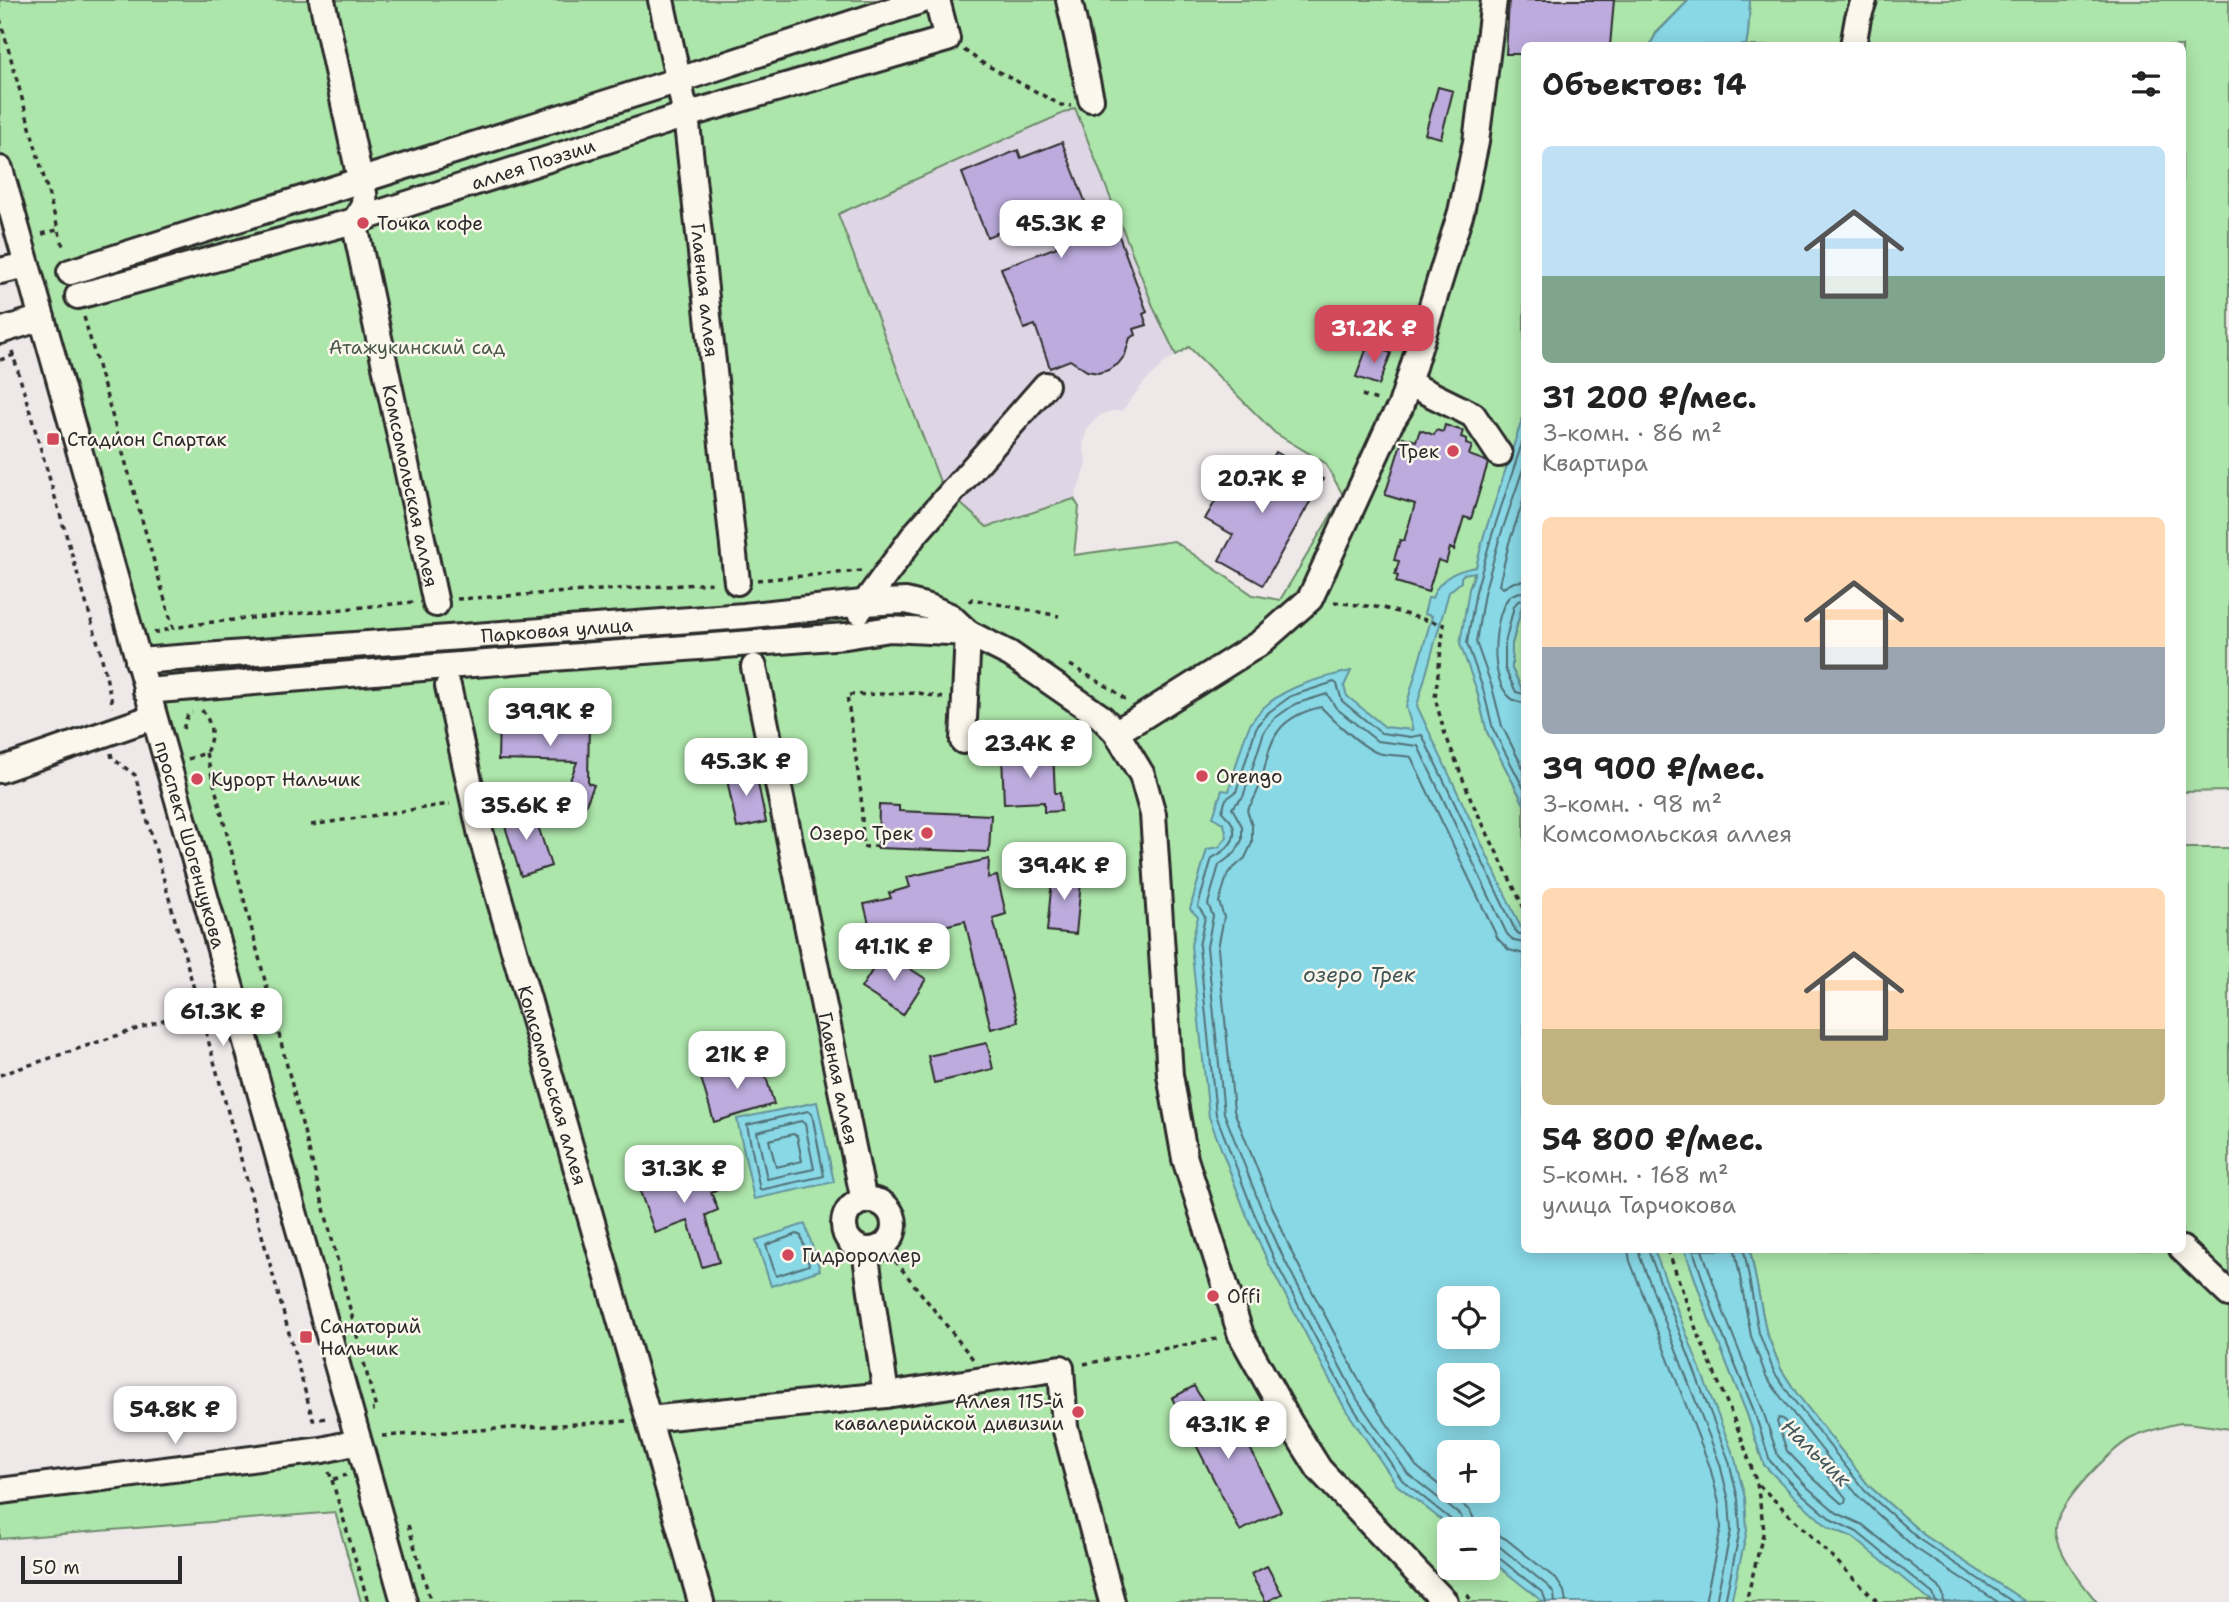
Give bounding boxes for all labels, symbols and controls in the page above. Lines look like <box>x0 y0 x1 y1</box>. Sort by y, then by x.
text: Объектов: 14 <box>1542 64 1747 105</box>
icon: filters <box>2127 65 2165 103</box>
street label: аллея Поэзии <box>468 132 598 195</box>
icon: home <box>1791 191 1917 317</box>
pin: 45.3K ₽ <box>996 201 1126 260</box>
text: 45.3K ₽ <box>1016 208 1106 238</box>
place label: Точка кофе <box>377 211 483 236</box>
marker: Точка кофе <box>355 215 371 231</box>
street label: Главная аллея <box>685 222 725 359</box>
pin: 31.2K ₽ <box>1309 306 1439 365</box>
text: 31.2K ₽ <box>1331 313 1417 343</box>
park label: Атажукинский сад <box>329 335 505 360</box>
text: 31 200 ₽/мес. <box>1542 377 1757 418</box>
street label: Комсомольская аллея <box>377 382 445 589</box>
text: 3-комн. · 86 m² <box>1542 418 1722 448</box>
place label: Стадион Спартак <box>67 427 227 452</box>
marker: Стадион Спартак <box>45 431 61 447</box>
place label: Трек <box>1398 439 1439 464</box>
marker: Трек <box>1445 443 1461 459</box>
text: Квартира <box>1542 448 1648 478</box>
pin: 20.7K ₽ <box>1197 456 1327 515</box>
text: 20.7K ₽ <box>1217 463 1307 493</box>
icon: home <box>1791 562 1917 688</box>
street label: Парковая улица <box>480 612 634 648</box>
pin: 39.9K ₽ <box>485 688 615 748</box>
text: 39.9K ₽ <box>505 696 595 726</box>
pin: 23.4K ₽ <box>965 720 1095 780</box>
text: 23.4K ₽ <box>984 728 1076 758</box>
street label: проспект Шогенцукова <box>149 738 232 951</box>
pin: 45.3K ₽ <box>681 738 811 798</box>
text: 45.3K ₽ <box>701 746 791 776</box>
text: 39 900 ₽/мес. <box>1542 748 1765 789</box>
place label: Orengo <box>1216 764 1283 789</box>
place label: Курорт Нальчик <box>211 767 360 792</box>
marker: Orengo <box>1194 768 1210 784</box>
marker: Курорт Нальчик <box>189 771 205 787</box>
pin: 35.6K ₽ <box>461 782 591 842</box>
text: 3-комн. · 98 m² <box>1542 789 1722 819</box>
text: 35.6K ₽ <box>480 790 572 820</box>
text: Комсомольская аллея <box>1542 819 1792 849</box>
place label: Озеро Трек <box>809 821 913 846</box>
marker: Озеро Трек <box>919 825 935 841</box>
pin: 39.4K ₽ <box>999 842 1129 902</box>
text: 39.4K ₽ <box>1018 850 1110 880</box>
pin: 41.1K ₽ <box>829 923 959 983</box>
text: 41.1K ₽ <box>855 931 933 961</box>
icon: home <box>1791 933 1917 1059</box>
water label: озеро Трек <box>1303 961 1416 989</box>
street label: Комсомольская аллея <box>512 982 593 1188</box>
pin: 61.3K ₽ <box>158 988 288 1048</box>
text: 61.3K ₽ <box>180 996 266 1026</box>
street label: Главная аллея <box>813 1010 865 1147</box>
pin: 21K ₽ <box>688 1032 786 1091</box>
text: 21K ₽ <box>704 1039 770 1069</box>
text: 54 800 ₽/мес. <box>1542 1119 1763 1160</box>
pin: 31.3K ₽ <box>619 1146 749 1205</box>
text: 31.3K ₽ <box>641 1153 727 1183</box>
text: 5-комн. · 168 m² <box>1542 1160 1729 1190</box>
text: улица Тарчокова <box>1542 1190 1736 1220</box>
place label: Гидророллер <box>802 1243 921 1268</box>
marker: Гидророллер <box>780 1247 796 1263</box>
place label: Offi <box>1227 1284 1261 1309</box>
map controls <box>1437 1286 1500 1580</box>
button: locate <box>1437 1286 1500 1349</box>
marker: Offi <box>1205 1288 1221 1304</box>
place label: Санаторий Нальчик <box>320 1314 421 1361</box>
marker: Санаторий Нальчик <box>298 1329 314 1345</box>
button: layers <box>1437 1363 1500 1426</box>
pin: 54.8K ₽ <box>110 1386 240 1446</box>
place label: Аллея 115-й кавалерийской дивизии <box>834 1389 1064 1436</box>
text: 54.8K ₽ <box>129 1394 221 1424</box>
pin: 43.1K ₽ <box>1163 1402 1293 1461</box>
marker: Аллея 115-й кавалерийской дивизии <box>1070 1404 1086 1420</box>
text: 43.1K ₽ <box>1186 1409 1270 1439</box>
water label: Нальчик <box>1775 1413 1857 1494</box>
button: + <box>1437 1440 1500 1503</box>
button: − <box>1437 1517 1500 1580</box>
scale bar <box>21 1553 182 1585</box>
text: 50 m <box>32 1555 80 1580</box>

